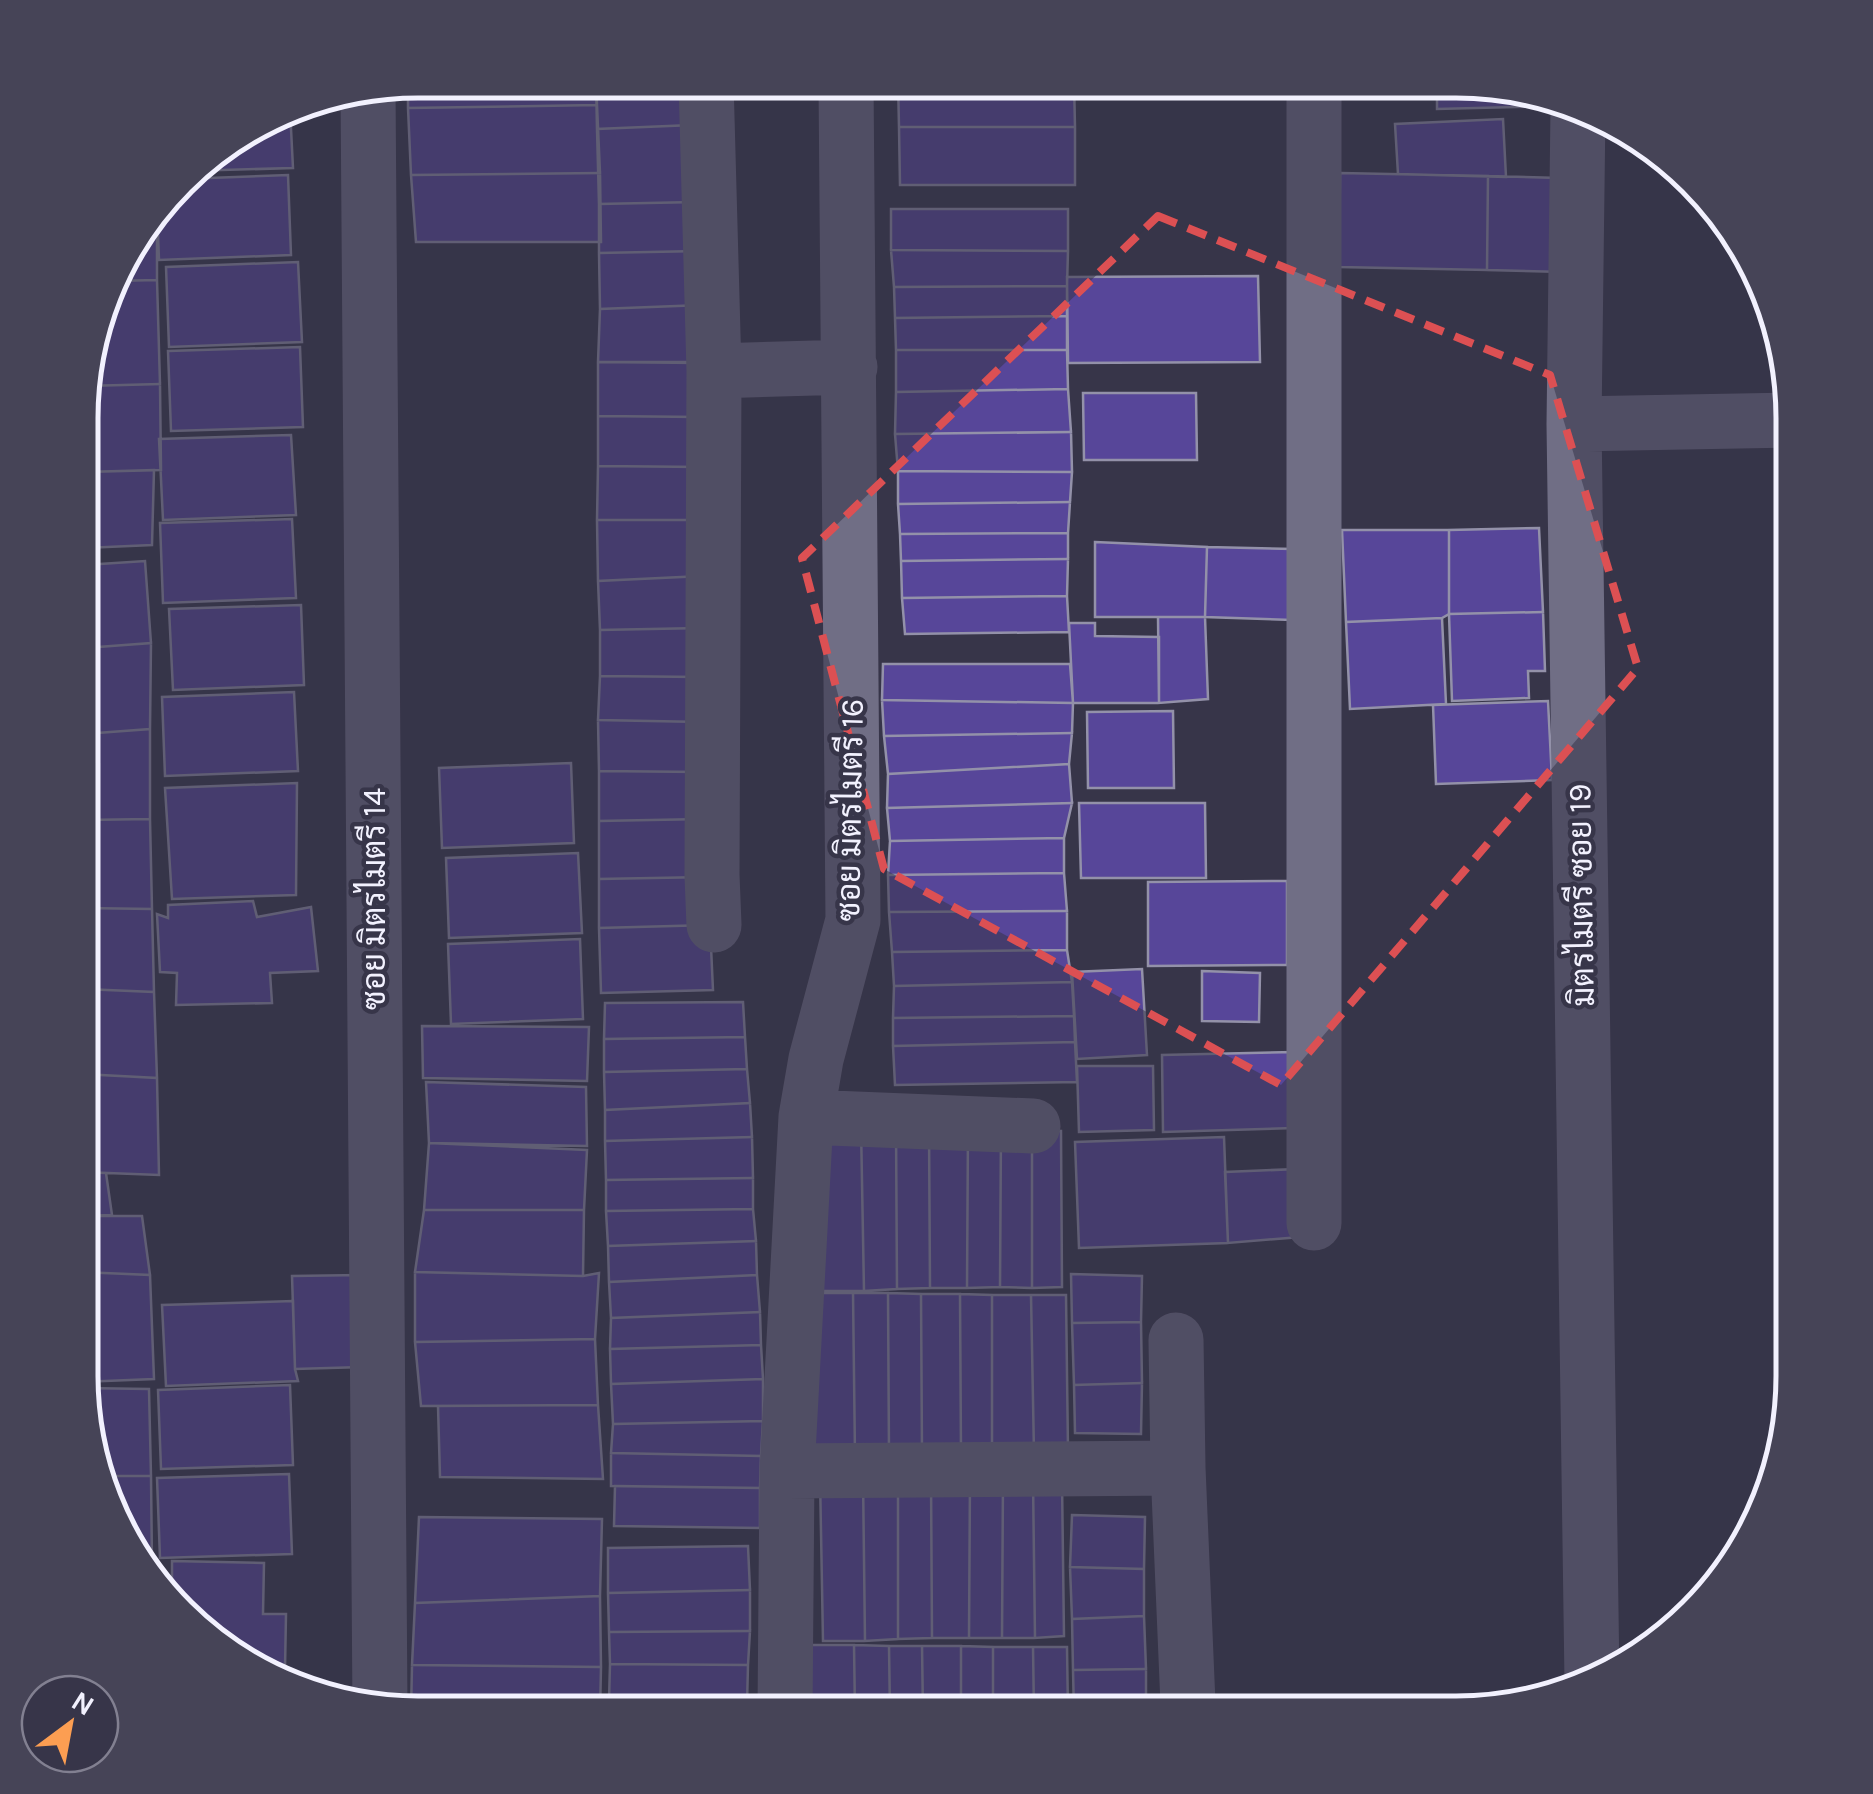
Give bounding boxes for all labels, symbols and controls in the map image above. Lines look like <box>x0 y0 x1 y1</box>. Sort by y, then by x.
street label: ซอย มิตรไมตรี 16 <box>827 698 871 922</box>
street label: มิตรไมตรี ซอย 19 <box>1558 783 1602 1007</box>
street label: ซอย มิตรไมตรี 14 <box>353 788 393 1010</box>
north arrow <box>20 1674 120 1774</box>
text: N <box>66 1684 100 1723</box>

